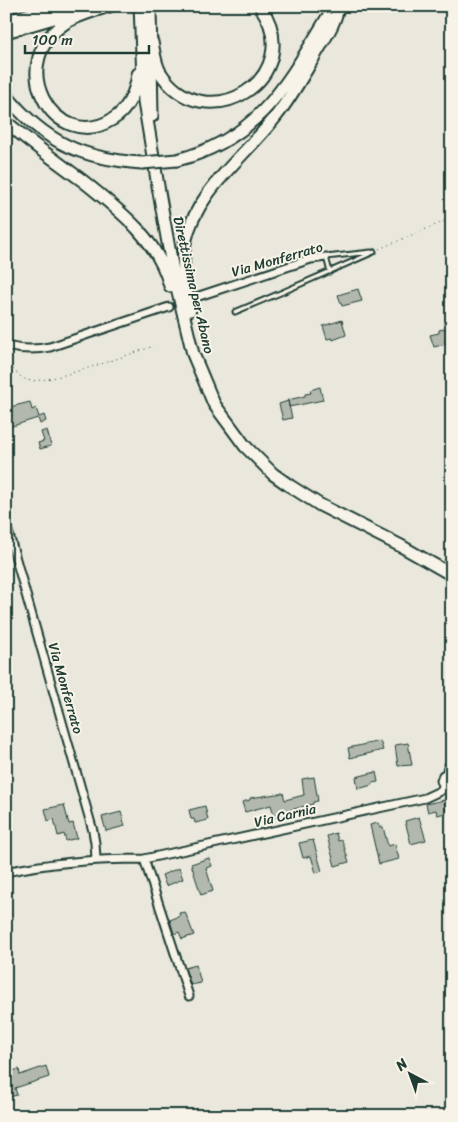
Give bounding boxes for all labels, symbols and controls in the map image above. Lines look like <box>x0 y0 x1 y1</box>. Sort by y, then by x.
scale bar <box>25 22 149 54</box>
text: 100 m <box>32 27 73 53</box>
street label: Direttissima per Abano <box>166 214 221 356</box>
street label: Via Monferrato <box>228 234 326 284</box>
street label: Via Monferrato <box>41 639 91 737</box>
street label: Via Carnia <box>252 796 319 835</box>
north arrow <box>386 1050 436 1100</box>
text: N <box>389 1052 414 1078</box>

